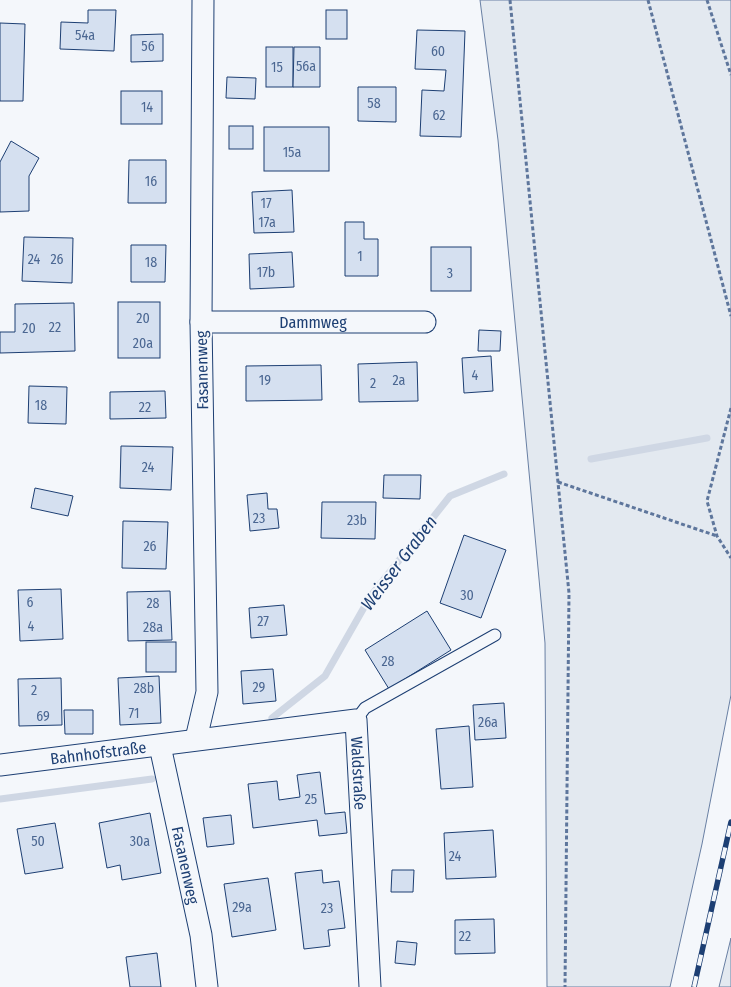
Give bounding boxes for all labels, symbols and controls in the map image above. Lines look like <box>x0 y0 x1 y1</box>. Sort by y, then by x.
house number: 54a <box>75 27 95 44</box>
house number: 56 <box>141 38 155 55</box>
house number: 60 <box>431 43 445 60</box>
house number: 56a <box>296 58 316 75</box>
house number: 15 <box>271 59 283 76</box>
house number: 58 <box>367 95 381 112</box>
house number: 14 <box>141 99 153 116</box>
house number: 62 <box>433 107 446 124</box>
house number: 15a <box>283 144 302 161</box>
house number: 16 <box>145 173 157 190</box>
house number: 17 <box>260 195 272 212</box>
house number: 17a <box>258 214 276 231</box>
house number: 1 <box>357 248 363 265</box>
house number: 24 <box>28 251 41 268</box>
house number: 26 <box>50 251 64 268</box>
house number: 18 <box>145 254 157 271</box>
house number: 17b <box>257 264 275 281</box>
house number: 3 <box>447 265 453 282</box>
house number: 20 <box>136 310 150 327</box>
street label: Dammweg <box>279 313 347 332</box>
house number: 22 <box>49 319 61 336</box>
house number: 20 <box>22 320 36 337</box>
street label: Fasanenweg <box>192 330 212 410</box>
house number: 20a <box>133 335 153 352</box>
house number: 4 <box>472 367 479 384</box>
house number: 19 <box>259 372 271 389</box>
house number: 2a <box>393 372 406 389</box>
house number: 2 <box>370 375 376 392</box>
house number: 18 <box>35 397 47 414</box>
house number: 22 <box>139 399 151 416</box>
house number: 24 <box>142 459 155 476</box>
house number: 23 <box>253 510 265 527</box>
water label: Weisser Graben <box>356 511 442 615</box>
house number: 23b <box>347 512 367 529</box>
house number: 26 <box>143 538 157 555</box>
house number: 30 <box>460 587 474 604</box>
house number: 6 <box>27 594 34 611</box>
house number: 28 <box>146 595 160 612</box>
house number: 27 <box>257 613 269 630</box>
house number: 4 <box>28 618 35 635</box>
house number: 28a <box>143 619 163 636</box>
house number: 28 <box>381 653 395 670</box>
house number: 29 <box>253 679 266 696</box>
house number: 28b <box>134 680 154 697</box>
house number: 2 <box>31 682 37 699</box>
house number: 71 <box>129 705 139 722</box>
house number: 69 <box>36 708 50 725</box>
house number: 26a <box>478 714 498 731</box>
street label: Waldstraße <box>347 736 370 810</box>
street label: Bahnhofstraße <box>49 737 147 768</box>
house number: 25 <box>305 791 317 808</box>
street label: Fasanenweg <box>168 825 204 906</box>
house number: 50 <box>31 833 45 850</box>
house number: 30a <box>130 833 150 850</box>
house number: 24 <box>449 848 462 865</box>
house number: 29a <box>232 899 252 916</box>
house number: 23 <box>321 900 333 917</box>
house number: 22 <box>459 928 471 945</box>

